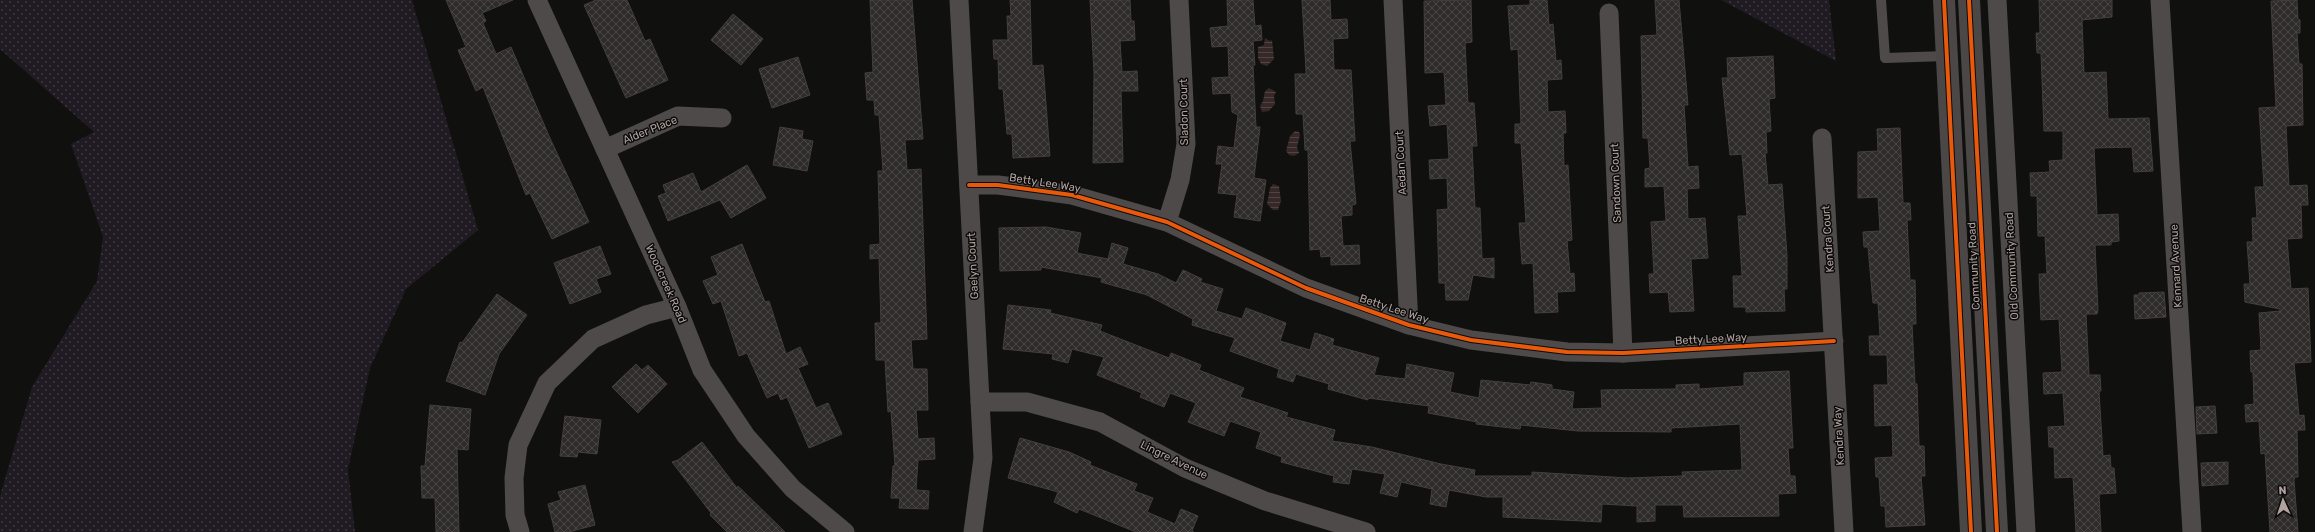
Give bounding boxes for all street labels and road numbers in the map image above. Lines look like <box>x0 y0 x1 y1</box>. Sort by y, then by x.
street label: Sladon Court <box>1177 78 1191 145</box>
street label: Alder Place <box>621 113 679 147</box>
street label: Aedan Court <box>1393 130 1409 195</box>
street label: Sandown Court <box>1608 142 1624 223</box>
street label: Betty Lee Way <box>1008 171 1082 195</box>
street label: Kendra Court <box>1819 204 1837 273</box>
street label: Old Community Road <box>2003 212 2021 320</box>
street label: Community Road <box>1965 222 1983 310</box>
street label: Kennard Avenue <box>2167 224 2185 308</box>
street label: Gaelyn Court <box>965 232 981 300</box>
street label: Woodcreek Road <box>643 243 689 325</box>
street label: Betty Lee Way <box>1358 292 1430 326</box>
street label: Betty Lee Way <box>1675 331 1747 347</box>
street label: Kendra Way <box>1831 406 1847 466</box>
street label: Lingre Avenue <box>1138 438 1210 482</box>

